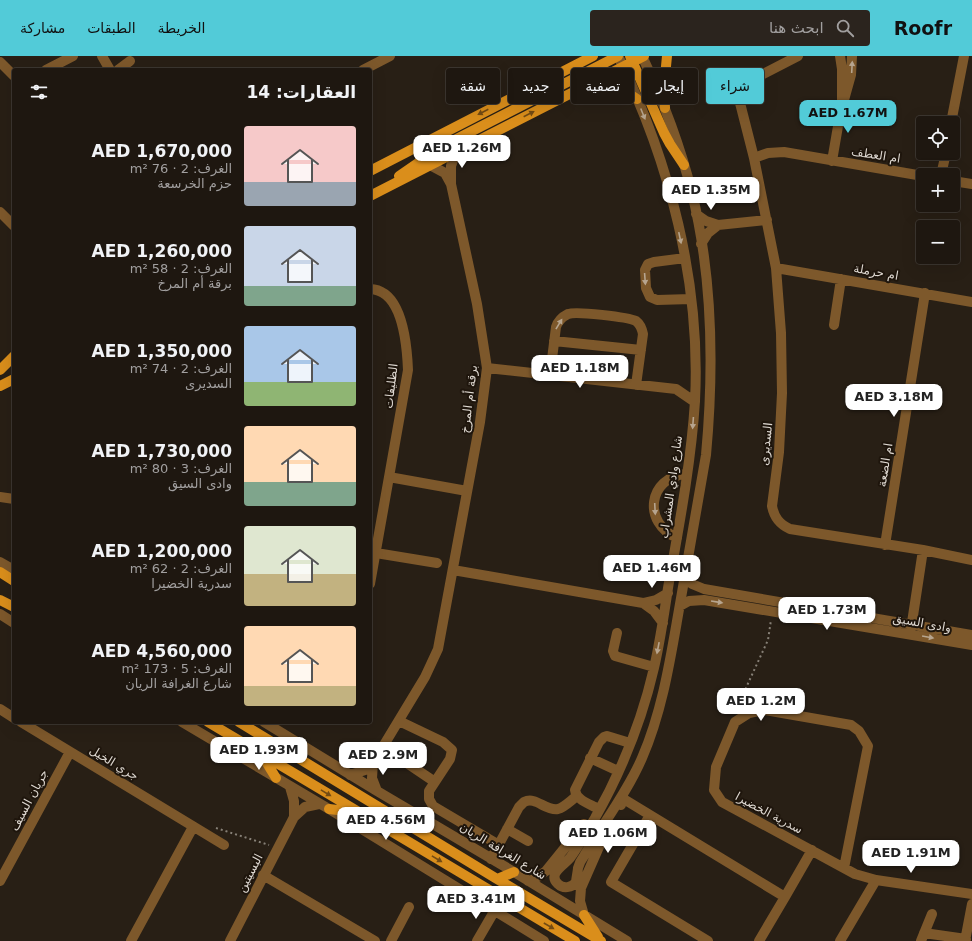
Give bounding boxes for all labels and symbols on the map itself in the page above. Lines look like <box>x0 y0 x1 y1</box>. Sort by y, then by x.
one-way arrow <box>849 60 855 73</box>
pin: AED 1.67M <box>802 100 894 134</box>
one-way arrow <box>640 108 646 119</box>
one-way arrow <box>478 109 489 116</box>
one-way arrow <box>523 111 535 118</box>
pin: AED 1.26M <box>416 135 508 169</box>
street label: ام العطف <box>850 144 902 166</box>
pin: AED 1.35M <box>665 177 757 211</box>
one-way arrow <box>678 232 684 244</box>
street label: ام حرملة <box>852 261 900 284</box>
one-way arrow <box>642 273 649 285</box>
one-way arrow <box>555 318 562 329</box>
pin: AED 1.18M <box>534 355 626 389</box>
street label: الظليفات <box>381 363 401 409</box>
street label: برقة أم المرخ <box>457 364 481 434</box>
pin: AED 3.18M <box>848 384 940 418</box>
one-way arrow <box>690 417 696 429</box>
street label: السديرى <box>757 422 776 466</box>
street label: شارع وادي المشراب <box>657 435 686 540</box>
street label: ام الضعة <box>875 442 895 488</box>
one-way arrow <box>651 502 658 515</box>
pin: AED 1.46M <box>606 555 698 589</box>
pin: AED 1.73M <box>781 597 873 631</box>
one-way arrow <box>711 599 723 605</box>
street label: وادى السيق <box>892 611 952 636</box>
one-way arrow <box>922 634 934 640</box>
one-way arrow <box>655 642 661 654</box>
pin: AED 1.2M <box>720 688 802 722</box>
pin: AED 1.93M <box>213 737 305 771</box>
pin: AED 2.9M <box>342 742 424 776</box>
street label: جري الخيل <box>86 743 141 784</box>
street label: جريان السيف <box>7 767 52 834</box>
one-way arrow <box>320 789 332 796</box>
street label: سدرية الخضيرا <box>732 789 805 838</box>
pin: AED 4.56M <box>340 807 432 841</box>
street label: شارع الغرافة الريان <box>457 820 549 883</box>
pin: AED 1.06M <box>562 820 654 854</box>
pin: AED 1.91M <box>865 840 957 874</box>
street label: البسيتين <box>234 851 267 895</box>
one-way arrow <box>431 856 443 863</box>
pin: AED 3.41M <box>430 886 522 920</box>
one-way arrow <box>543 922 555 929</box>

